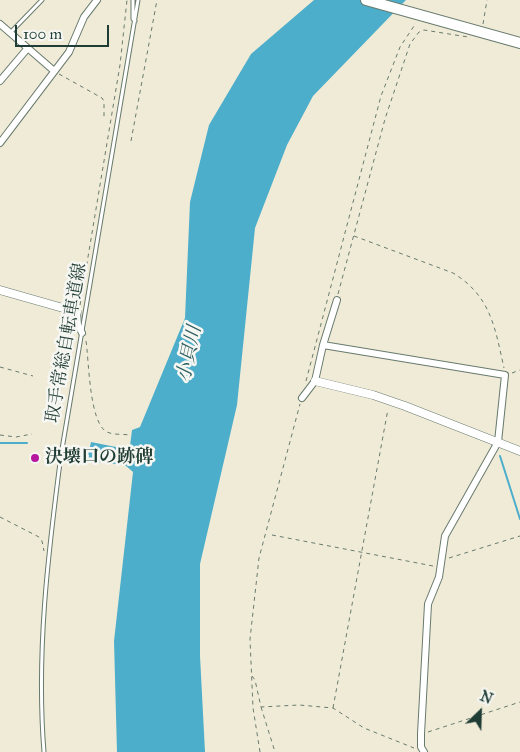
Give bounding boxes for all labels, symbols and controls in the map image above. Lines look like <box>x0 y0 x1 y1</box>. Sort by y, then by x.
scale bar <box>18 15 111 47</box>
text: 100 m <box>23 25 62 43</box>
street label: 取手常総自転車道線 <box>42 261 92 425</box>
water label: 小貝川 <box>173 324 207 384</box>
place label: 決壊口の跡碑 <box>45 447 153 469</box>
marker: 決壊口の跡碑 <box>29 452 41 464</box>
north arrow <box>455 687 505 737</box>
text: N <box>477 688 495 708</box>

